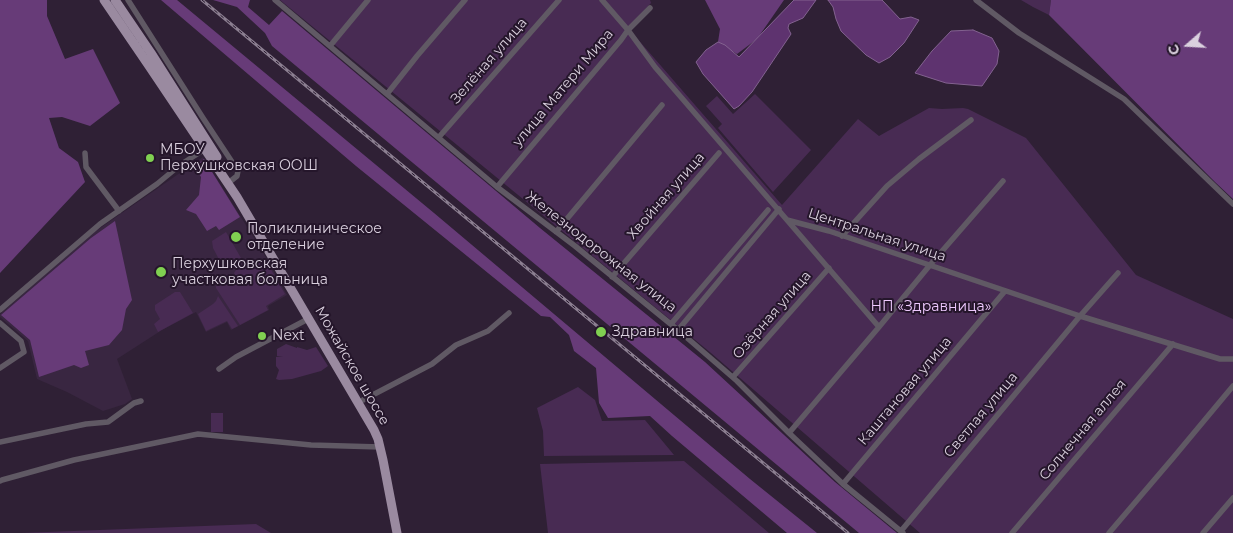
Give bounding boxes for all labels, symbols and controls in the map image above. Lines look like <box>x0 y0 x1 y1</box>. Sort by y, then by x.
street label: Зелёная улица <box>447 15 531 107</box>
north arrow <box>1163 20 1213 70</box>
street label: улица Матери Мира <box>509 26 617 150</box>
text: С <box>1164 42 1184 58</box>
place label: МБОУ Перхушковская ООШ <box>160 142 318 174</box>
street label: Хвойная улица <box>624 149 708 243</box>
marker: МБОУ Перхушковская ООШ <box>144 152 156 164</box>
street label: Железнодорожная улица <box>522 188 680 316</box>
street label: Центральная улица <box>806 205 948 265</box>
place label: Поликлиническое отделение <box>247 221 382 253</box>
marker: Поликлиническое отделение <box>229 230 243 244</box>
place label: Перхушковская участковая больница <box>172 256 328 288</box>
marker: Перхушковская участковая больница <box>154 265 168 279</box>
street label: Озёрная улица <box>729 268 815 362</box>
park label: НП «Здравница» <box>871 299 991 315</box>
street label: Можайское шоссе <box>311 304 393 428</box>
place label: Здравница <box>612 324 693 340</box>
marker: Здравница <box>594 325 608 339</box>
place label: Next <box>272 328 305 344</box>
marker: Next <box>256 330 268 342</box>
street label: Каштановая улица <box>855 333 955 449</box>
street label: Светлая улица <box>941 369 1021 461</box>
street label: Солнечная аллея <box>1036 376 1130 484</box>

